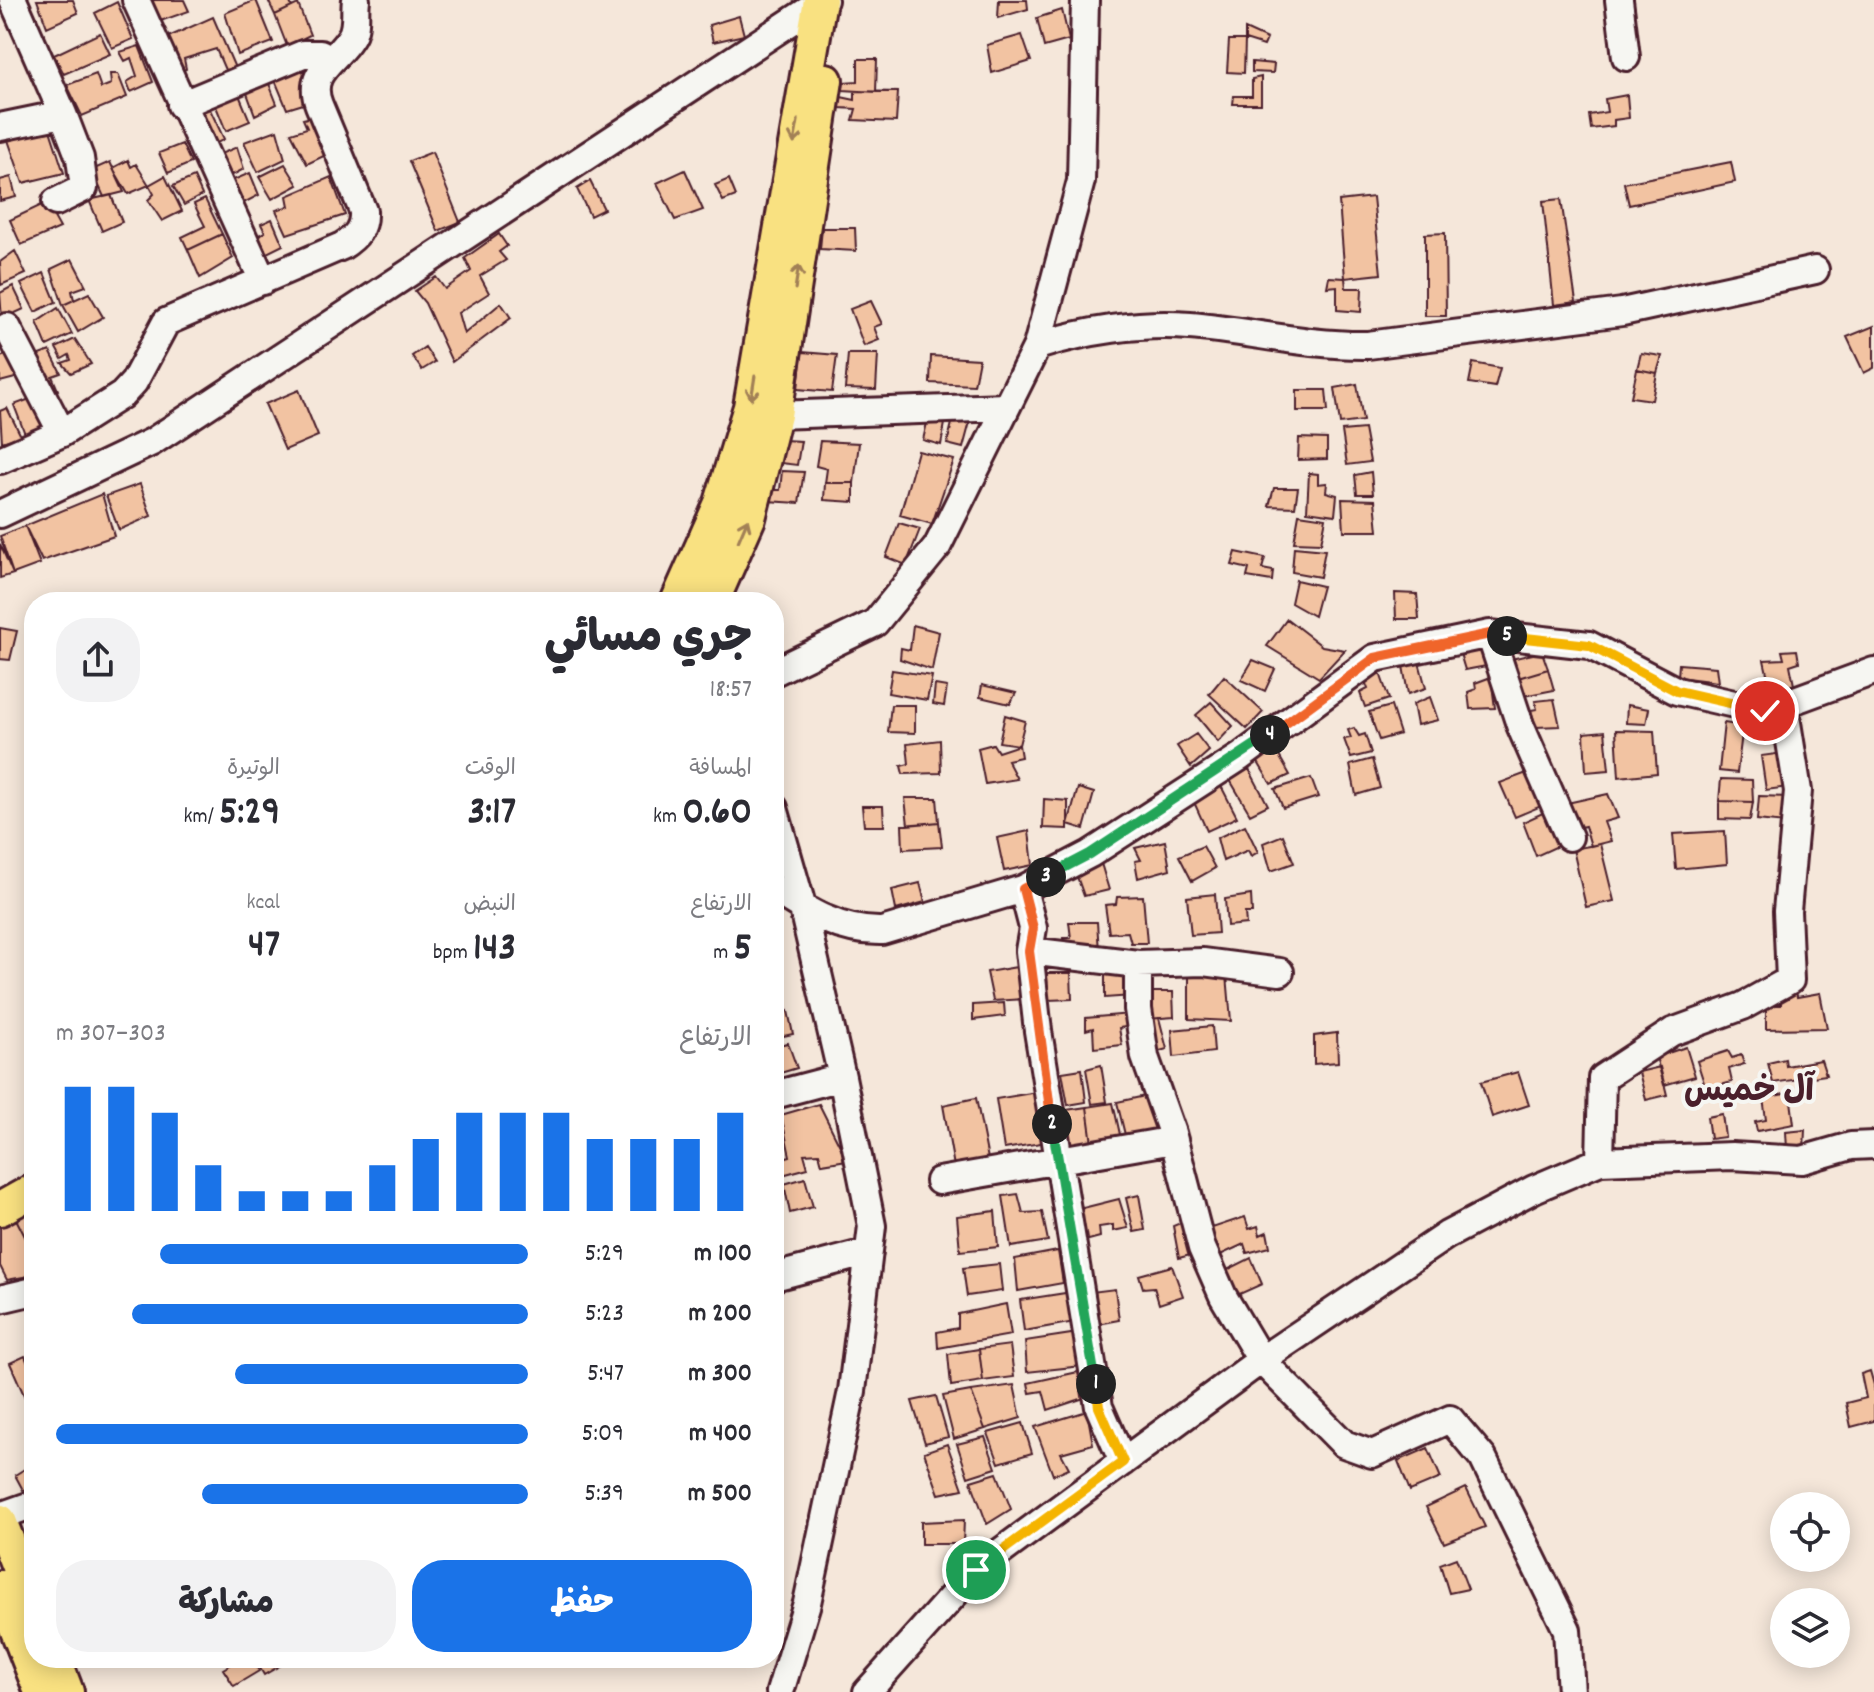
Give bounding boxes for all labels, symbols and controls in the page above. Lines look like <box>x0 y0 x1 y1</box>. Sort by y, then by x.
one-way arrow <box>787 119 802 144</box>
one-way arrow <box>790 264 805 290</box>
one-way arrow <box>745 375 760 400</box>
one-way arrow <box>737 519 752 543</box>
text: جري مسائي <box>545 610 752 673</box>
pin: 5 <box>1487 616 1527 656</box>
button: share <box>56 618 140 702</box>
text: 5 <box>1502 620 1512 651</box>
text: 18:57 <box>710 672 752 709</box>
pin <box>1731 677 1799 745</box>
icon: check <box>1743 689 1787 733</box>
pin: 4 <box>1250 715 1290 755</box>
text: 4 <box>1265 719 1275 750</box>
text: الوتيرة <box>227 754 280 785</box>
text: الوقت <box>465 754 516 785</box>
text: المسافة <box>689 754 752 785</box>
text: 5:29 <box>219 786 280 843</box>
text: 3:17 <box>468 786 516 843</box>
text: 0.60 <box>682 786 752 843</box>
text: /km <box>184 802 219 833</box>
text: km <box>653 802 682 833</box>
pin: 3 <box>1026 857 1066 897</box>
text: 3 <box>1041 861 1051 892</box>
text: kcal <box>247 888 280 919</box>
text: النبض <box>463 890 516 921</box>
text: الارتفاع <box>690 890 752 921</box>
text: 47 <box>248 919 280 976</box>
text: 143 <box>473 922 516 979</box>
text: 5 <box>733 922 752 979</box>
text: bpm <box>433 938 473 969</box>
text: m <box>713 938 733 969</box>
text: 303–307 m <box>56 1016 166 1053</box>
text: الارتفاع <box>679 1021 752 1058</box>
district label: آل خميس <box>1684 1069 1816 1118</box>
pin: 2 <box>1032 1104 1072 1144</box>
text: 2 <box>1047 1108 1057 1139</box>
text: 5:29 <box>584 1236 624 1273</box>
text: 100 m <box>694 1236 752 1273</box>
text: 5:23 <box>585 1296 624 1333</box>
text: 200 m <box>688 1296 752 1333</box>
text: 5:47 <box>587 1356 624 1393</box>
text: 300 m <box>688 1356 752 1393</box>
pin: 1 <box>1076 1364 1116 1404</box>
text: 1 <box>1094 1368 1098 1399</box>
text: 5:09 <box>582 1416 624 1453</box>
text: 400 m <box>689 1416 752 1453</box>
text: 5:39 <box>584 1476 624 1513</box>
text: 500 m <box>688 1476 752 1513</box>
map controls <box>1770 1492 1850 1668</box>
button: locate <box>1770 1492 1850 1572</box>
pin <box>942 1536 1010 1604</box>
icon: arrive <box>954 1548 998 1592</box>
button: مشاركة <box>56 1560 396 1652</box>
button: حفظ <box>412 1560 752 1652</box>
button: layers <box>1770 1588 1850 1668</box>

